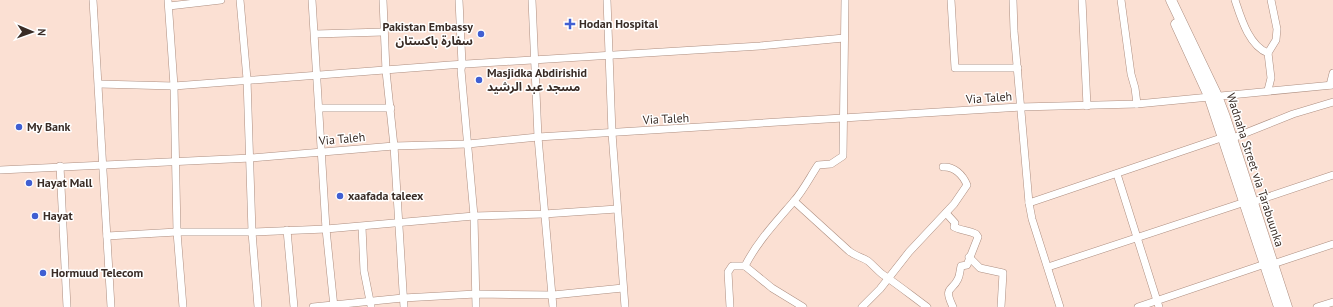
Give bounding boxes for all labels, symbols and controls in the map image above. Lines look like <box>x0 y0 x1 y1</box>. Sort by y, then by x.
north arrow <box>12 12 52 52</box>
place label: Hodan Hospital <box>579 16 658 31</box>
marker: Hodan Hospital <box>564 18 576 30</box>
place label: Pakistan Embassy سفارة باكستان <box>382 19 473 48</box>
text: N <box>35 28 49 36</box>
marker: Pakistan Embassy سفارة باكستان <box>476 29 486 39</box>
place label: Masjidka Abdirishid مسجد عبد الرشيد <box>487 65 587 94</box>
marker: Masjidka Abdirishid مسجد عبد الرشيد <box>474 75 484 85</box>
street label: Via Taleh <box>964 88 1013 107</box>
street label: Wadnaha Street via Tarabuunka <box>1224 91 1287 249</box>
street label: Via Taleh <box>641 110 690 127</box>
place label: My Bank <box>27 119 71 134</box>
marker: My Bank <box>14 122 24 132</box>
street label: Via Taleh <box>317 129 366 148</box>
place label: Hayat Mall <box>37 175 93 190</box>
marker: Hayat Mall <box>24 178 34 188</box>
place label: xaafada taleex <box>348 188 424 203</box>
marker: xaafada taleex <box>335 191 345 201</box>
place label: Hayat <box>43 208 73 223</box>
marker: Hayat <box>30 211 40 221</box>
place label: Hormuud Telecom <box>51 265 143 280</box>
marker: Hormuud Telecom <box>38 268 48 278</box>

